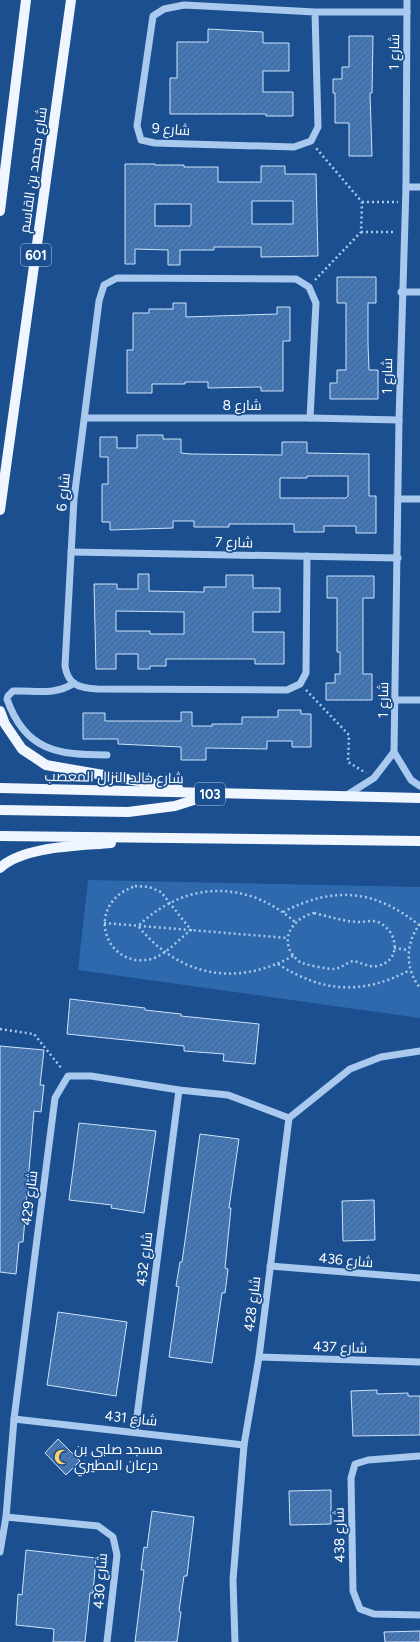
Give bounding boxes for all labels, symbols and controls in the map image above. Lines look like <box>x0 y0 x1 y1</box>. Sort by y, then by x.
street label: شارع 1 <box>386 34 403 70</box>
street label: شارع محمد بن القاسم <box>16 106 52 234</box>
street label: شارع 9 <box>151 120 191 139</box>
road number: 601 <box>21 244 51 266</box>
street label: شارع 1 <box>379 358 396 394</box>
street label: شارع 8 <box>222 397 262 414</box>
street label: شارع 6 <box>53 472 74 512</box>
street label: شارع 7 <box>215 534 253 551</box>
street label: شارع 1 <box>375 682 392 718</box>
street label: شارع خالد النزال المعصب <box>44 768 184 787</box>
road number: 103 <box>195 783 225 805</box>
street label: شارع 429 <box>18 1170 41 1226</box>
street label: شارع 432 <box>133 1231 156 1287</box>
street label: شارع 436 <box>318 1250 374 1271</box>
street label: شارع 428 <box>241 1275 264 1333</box>
street label: شارع 437 <box>312 1338 367 1357</box>
street label: شارع 431 <box>104 1407 158 1430</box>
place label: مسجد صلبي بن درعان المطيري <box>74 1441 163 1477</box>
mosque icon: مسجد صلبي بن درعان المطيري <box>53 1448 71 1466</box>
street label: شارع 438 <box>331 1507 348 1563</box>
street label: شارع 430 <box>90 1553 111 1609</box>

